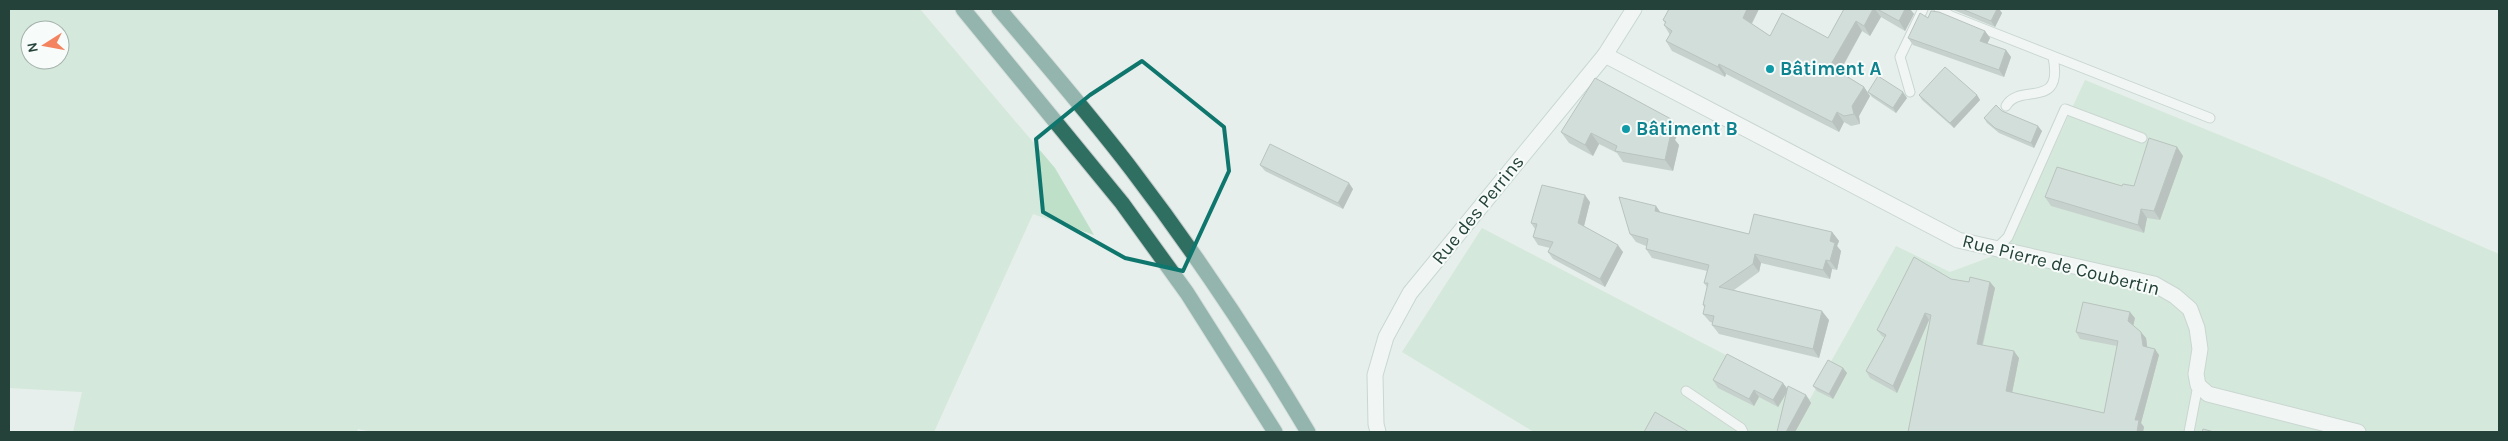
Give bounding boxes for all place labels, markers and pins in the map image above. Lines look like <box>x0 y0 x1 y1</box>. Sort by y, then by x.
place label: Bâtiment A <box>1780 58 1881 80</box>
marker: Bâtiment A <box>1764 63 1776 75</box>
place label: Bâtiment B <box>1636 118 1738 140</box>
marker: Bâtiment B <box>1620 123 1632 135</box>

